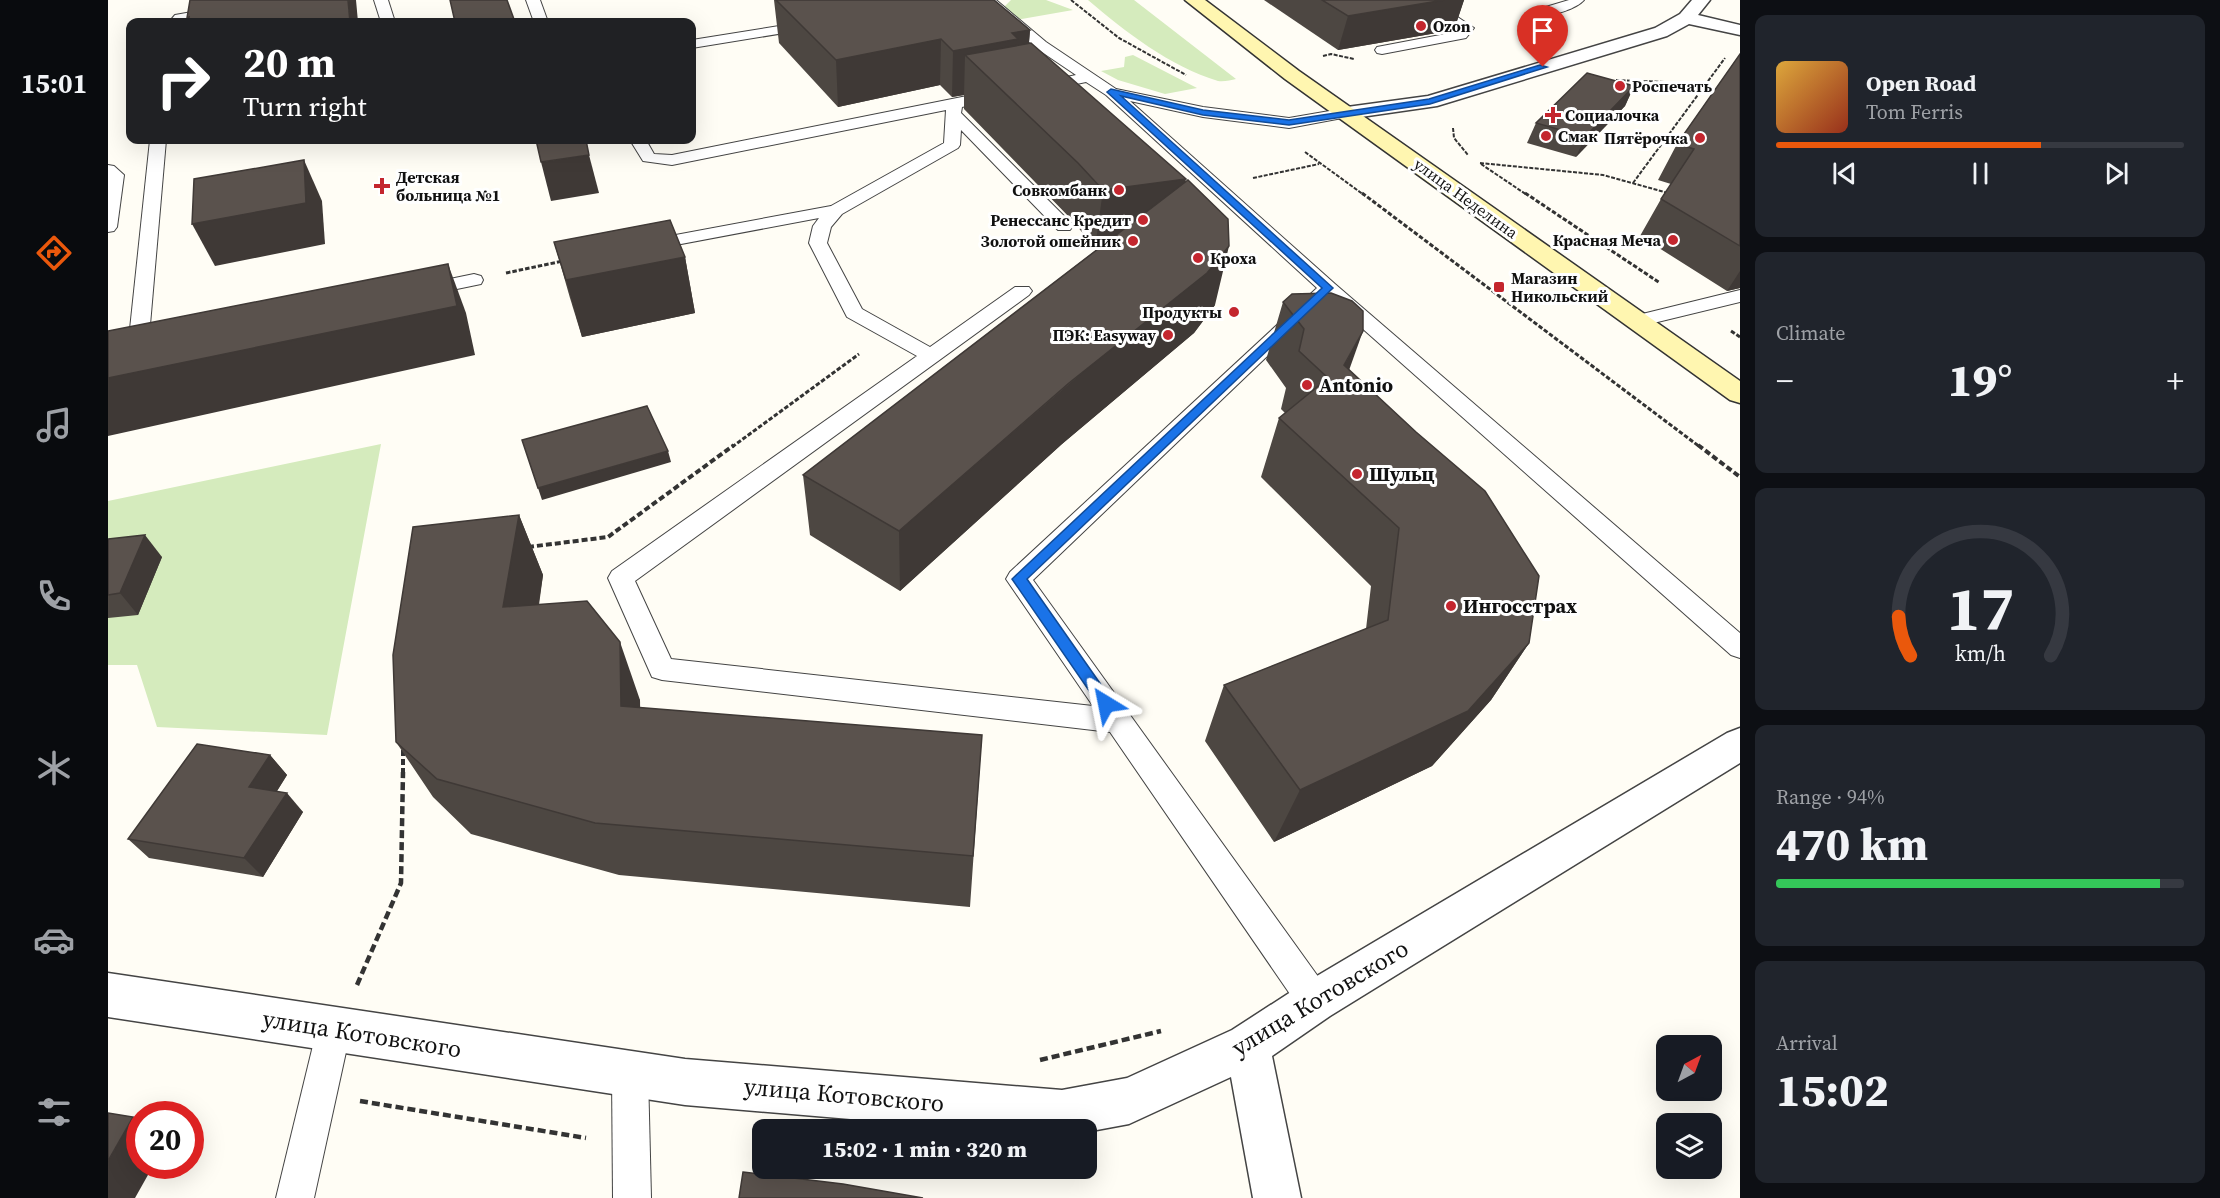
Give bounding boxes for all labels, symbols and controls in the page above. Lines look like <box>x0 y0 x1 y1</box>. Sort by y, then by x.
pin <box>1517 5 1568 67</box>
icon: arrive <box>1526 14 1559 47</box>
place label: Ozon <box>1433 15 1471 37</box>
marker: Ozon <box>1414 19 1428 33</box>
text: 20 m <box>243 33 336 91</box>
icon: right <box>144 42 222 120</box>
text: 15:01 <box>21 65 87 102</box>
text: Open Road <box>1866 68 1976 98</box>
place label: Роспечать <box>1632 75 1712 97</box>
marker: Роспечать <box>1613 79 1627 93</box>
text: Turn right <box>243 88 367 125</box>
text: Tom Ferris <box>1866 98 1963 126</box>
place label: Социалочка <box>1565 104 1660 126</box>
marker: Социалочка <box>1546 108 1560 122</box>
place label: Смак <box>1558 125 1598 147</box>
place label: Пятёрочка <box>1604 127 1688 149</box>
marker: Смак <box>1539 129 1553 143</box>
marker: Пятёрочка <box>1693 131 1707 145</box>
street label: улица Неделина <box>1410 153 1523 244</box>
icon: previous <box>1828 157 1861 190</box>
icon: pause <box>1964 157 1997 190</box>
icon: next <box>2100 157 2133 190</box>
place label: Детская больница №1 <box>396 166 500 206</box>
marker: Детская больница №1 <box>373 177 391 195</box>
place label: Совкомбанк <box>1012 179 1108 201</box>
marker: Совкомбанк <box>1112 183 1126 197</box>
place label: Ренессанс Кредит <box>990 209 1131 231</box>
marker: Ренессанс Кредит <box>1136 213 1150 227</box>
place label: Красная Меча <box>1553 229 1661 251</box>
place label: Золотой ошейник <box>981 230 1122 252</box>
icon: directions <box>33 232 75 274</box>
marker: Красная Меча <box>1666 233 1680 247</box>
marker: Золотой ошейник <box>1126 234 1140 248</box>
place label: Кроха <box>1210 247 1257 269</box>
marker: Кроха <box>1191 251 1205 265</box>
place label: Магазин Никольский <box>1511 267 1609 307</box>
marker: Магазин Никольский <box>1492 280 1506 294</box>
place label: Продукты <box>1142 301 1222 323</box>
marker: Продукты <box>1227 305 1241 319</box>
text: Climate <box>1776 319 1845 347</box>
place label: ПЭК: Easyway <box>1052 324 1156 346</box>
marker: ПЭК: Easyway <box>1161 328 1175 342</box>
text: 19° <box>1948 349 2012 411</box>
text: − <box>1776 358 1794 403</box>
text: + <box>2166 358 2184 403</box>
place label: Antonio <box>1319 371 1393 399</box>
marker: Antonio <box>1300 378 1314 392</box>
icon: music <box>33 404 75 446</box>
place label: Шульц <box>1369 460 1435 488</box>
marker: Шульц <box>1350 467 1364 481</box>
text: 17 <box>1946 565 2014 651</box>
icon: phone <box>33 575 75 617</box>
place label: Ингосстрах <box>1463 592 1577 620</box>
marker: Ингосстрах <box>1444 599 1458 613</box>
text: km/h <box>1954 639 2006 668</box>
position arrow <box>1074 672 1138 736</box>
icon: climate <box>33 747 75 789</box>
text: Range · 94% <box>1776 783 1885 811</box>
text: 470 km <box>1776 813 1928 875</box>
icon: car <box>33 919 75 961</box>
street label: улица Котовского <box>1225 932 1414 1064</box>
street label: улица Котовского <box>260 1001 464 1066</box>
text: Arrival <box>1776 1029 1838 1057</box>
north arrow <box>1656 1035 1722 1101</box>
map controls <box>1656 1035 1722 1179</box>
text: 15:02 <box>1776 1059 1889 1121</box>
street label: улица Котовского <box>742 1069 946 1120</box>
icon: filters <box>33 1091 75 1133</box>
speed limit sign: 20 <box>126 1101 204 1179</box>
button: layers <box>1656 1113 1722 1179</box>
text: 15:02 · 1 min · 320 m <box>822 1134 1027 1164</box>

